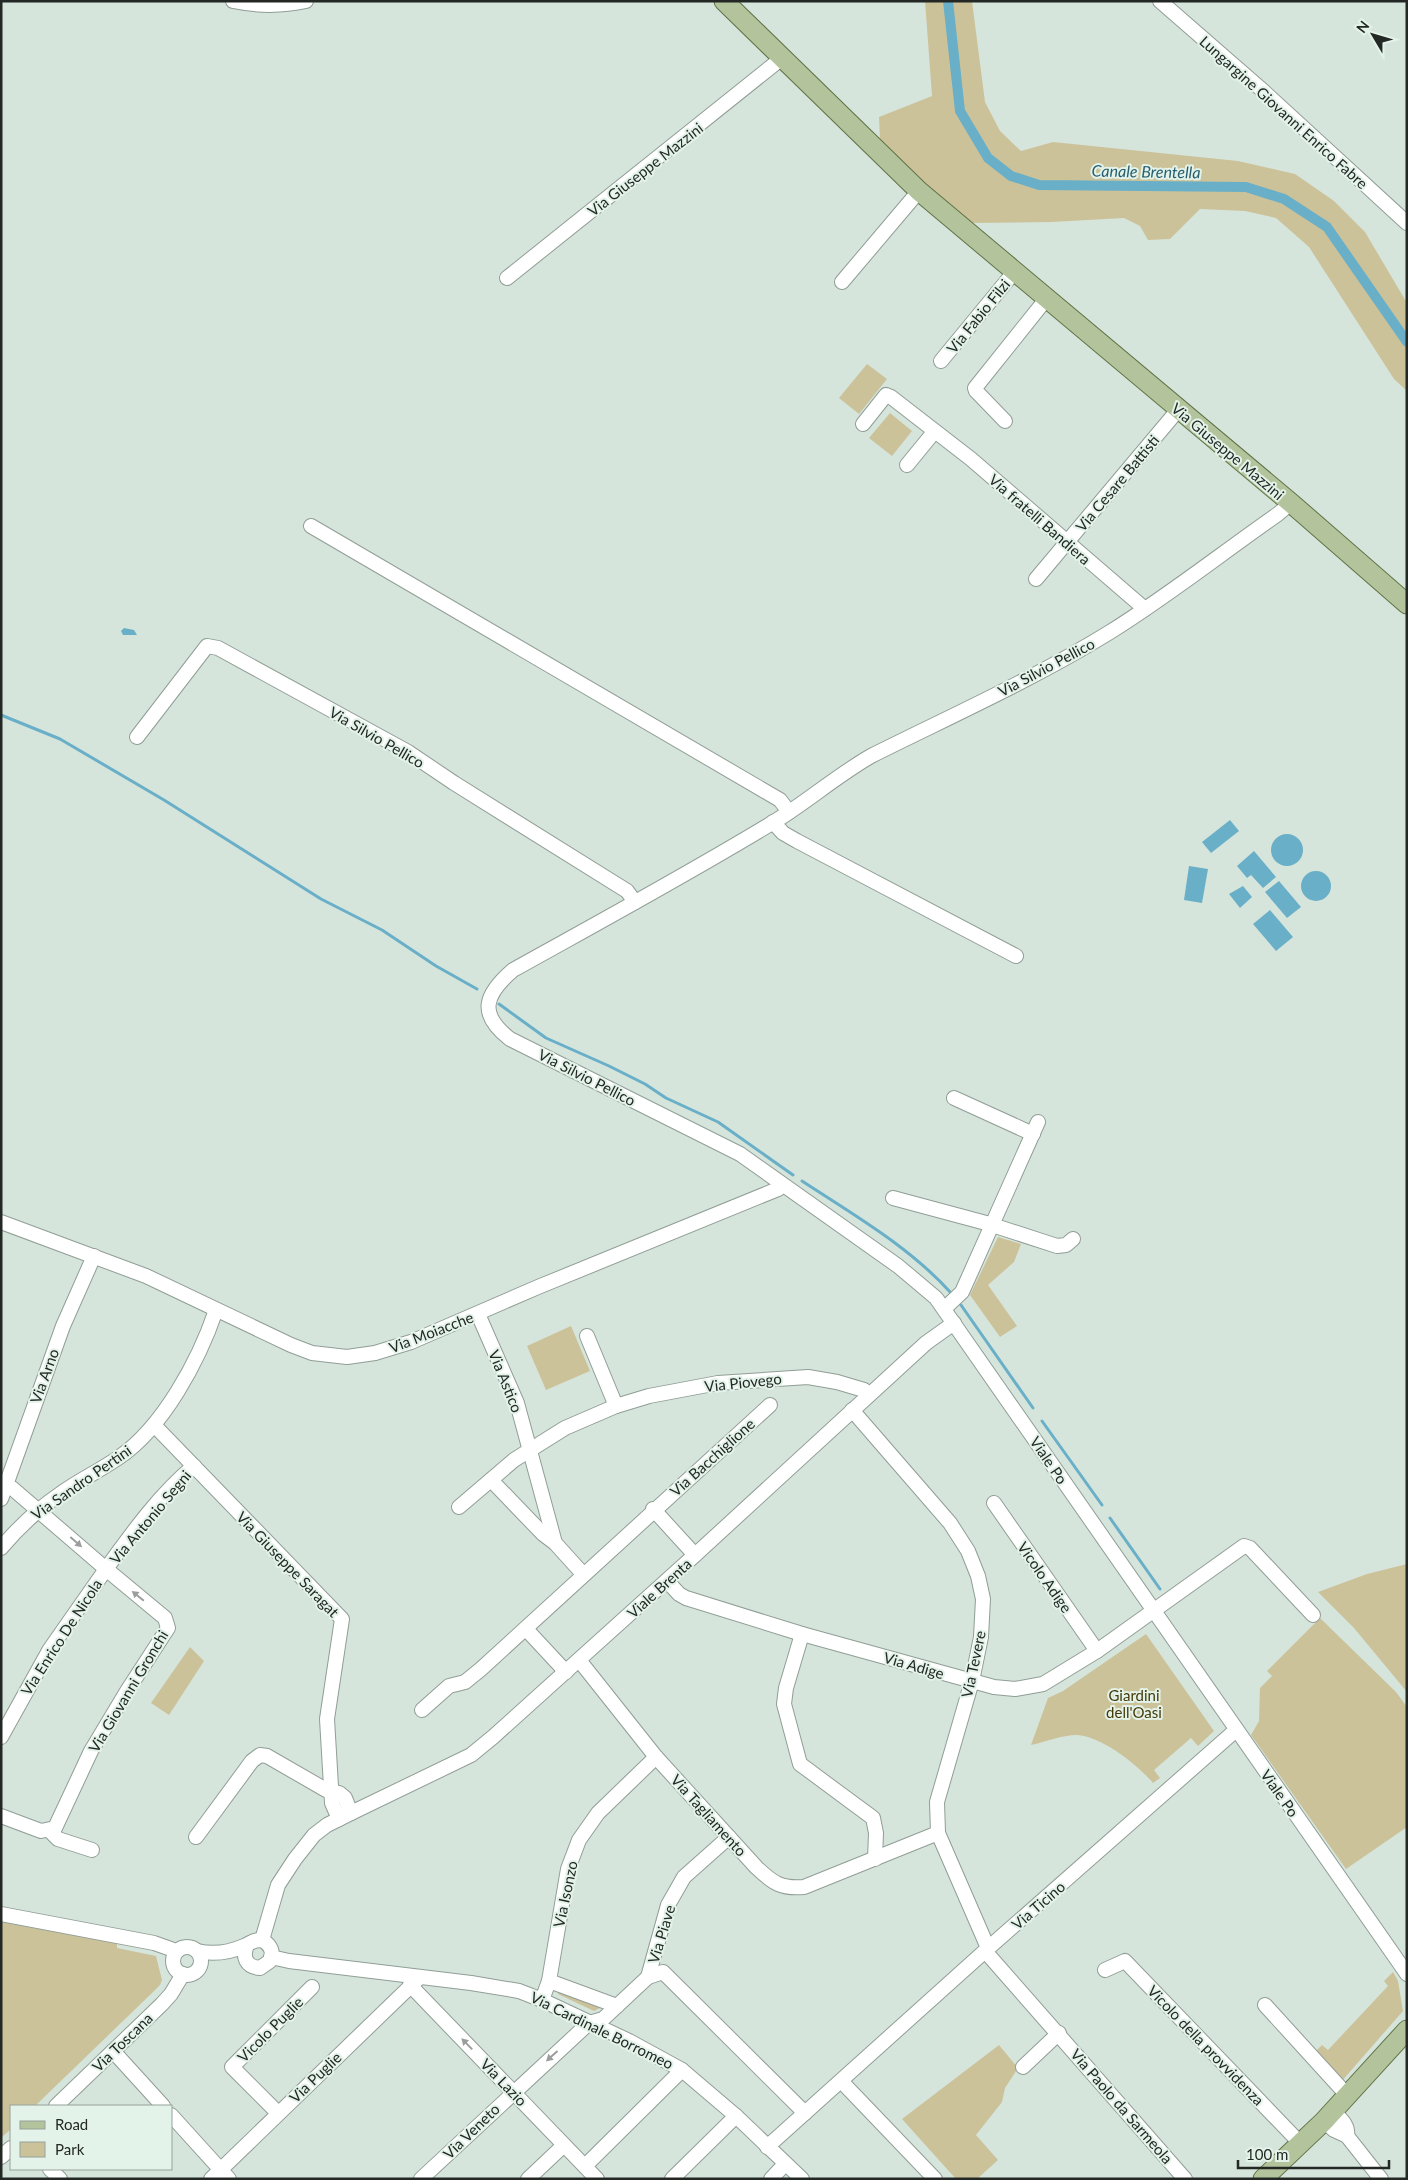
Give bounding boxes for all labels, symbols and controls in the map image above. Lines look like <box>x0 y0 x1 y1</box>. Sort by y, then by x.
north arrow <box>1348 10 1398 60</box>
text: N <box>1352 17 1372 36</box>
street label: Lungargine Giovanni Enrico Fabre <box>1196 32 1372 192</box>
street label: Via Giuseppe Mazzini <box>584 118 706 220</box>
water label: Canale Brentella <box>1091 161 1201 181</box>
street label: Via Fabio Filzi <box>943 275 1013 357</box>
street label: Via Giuseppe Mazzini <box>1168 399 1288 503</box>
street label: Via Cesare Battisti <box>1071 431 1163 535</box>
street label: Via fratelli Bandiera <box>985 470 1095 568</box>
street label: Via Silvio Pellico <box>995 634 1097 700</box>
street label: Via Silvio Pellico <box>326 703 428 771</box>
street label: Via Silvio Pellico <box>535 1045 639 1109</box>
street label: Via Moiacche <box>386 1308 476 1356</box>
street label: Via Arno <box>26 1346 62 1406</box>
street label: Via Astico <box>485 1347 527 1415</box>
street label: Via Piovego <box>703 1369 783 1395</box>
street label: Via Bacchiglione <box>666 1414 758 1500</box>
street label: Viale Po <box>1027 1433 1071 1487</box>
street label: Via Sandro Pertini <box>28 1441 134 1523</box>
street label: Via Antonio Segni <box>106 1466 194 1568</box>
street label: Via Giuseppe Saragat <box>233 1507 343 1621</box>
one-way arrow <box>69 1536 81 1548</box>
street label: Vicolo Adige <box>1014 1538 1076 1616</box>
street label: Viale Brenta <box>623 1554 695 1622</box>
street label: Via Enrico De Nicola <box>17 1576 105 1698</box>
one-way arrow <box>132 1591 145 1602</box>
street label: Via Giovanni Gronchi <box>84 1627 172 1755</box>
street label: Via Tevere <box>957 1629 989 1699</box>
street label: Via Adige <box>882 1648 946 1682</box>
park label: Giardini dell'Oasi <box>1106 1686 1162 1721</box>
street label: Viale Po <box>1257 1766 1303 1820</box>
street label: Via Tagliamento <box>668 1770 750 1860</box>
street label: Via Isonzo <box>549 1859 581 1929</box>
street label: Via Ticino <box>1008 1877 1068 1933</box>
street label: Via Piave <box>644 1902 678 1965</box>
street label: Vicolo della provvidenza <box>1144 1981 1268 2109</box>
street label: Via Cardinale Borromeo <box>528 1988 676 2072</box>
street label: Vicolo Puglie <box>233 1992 307 2066</box>
street label: Via Toscana <box>88 2009 156 2075</box>
one-way arrow <box>461 2038 473 2050</box>
street label: Via Paolo da Sarmeola <box>1067 2045 1177 2167</box>
street label: Via Puglie <box>285 2048 345 2106</box>
one-way arrow <box>547 2050 559 2062</box>
street label: Via Lazio <box>477 2054 531 2110</box>
street label: Via Veneto <box>439 2100 503 2162</box>
legend <box>10 2105 172 2170</box>
text: Road <box>55 2115 88 2133</box>
scale bar <box>1238 2138 1389 2170</box>
text: Park <box>55 2140 85 2158</box>
text: 100 m <box>1246 2145 1288 2163</box>

